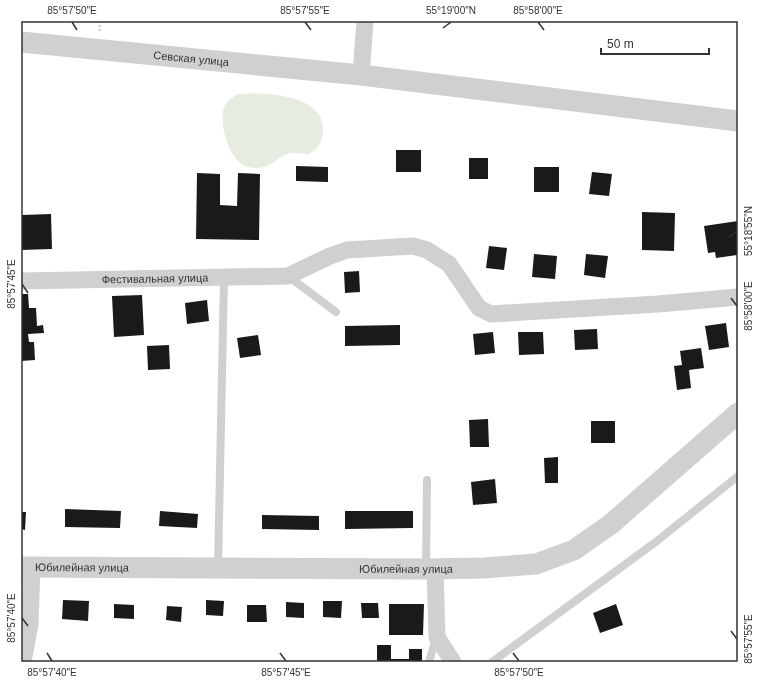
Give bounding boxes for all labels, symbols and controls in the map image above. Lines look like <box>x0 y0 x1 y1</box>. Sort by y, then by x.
text: 85°57'50"E <box>47 5 97 16</box>
text: 85°57'55"E <box>280 5 330 16</box>
text: 55°19'00"N <box>426 5 476 16</box>
text: 85°58'00"E <box>513 5 563 16</box>
scale bar <box>601 30 709 56</box>
text: 50 m <box>607 37 634 51</box>
street label: Севская улица <box>153 49 230 68</box>
text: 55°18'55"N <box>743 206 754 256</box>
text: 85°57'45"E <box>6 259 17 309</box>
street label: Фестивальная улица <box>102 271 209 285</box>
text: 85°58'00"E <box>743 281 754 331</box>
street label: Юбилейная улица <box>35 561 130 574</box>
street label: Юбилейная улица <box>359 563 454 575</box>
text: 85°57'40"E <box>6 593 17 643</box>
text: 85°57'55"E <box>743 614 754 664</box>
text: 85°57'40"E <box>27 667 77 678</box>
text: 85°57'45"E <box>261 667 311 678</box>
text: 85°57'50"E <box>494 667 544 678</box>

